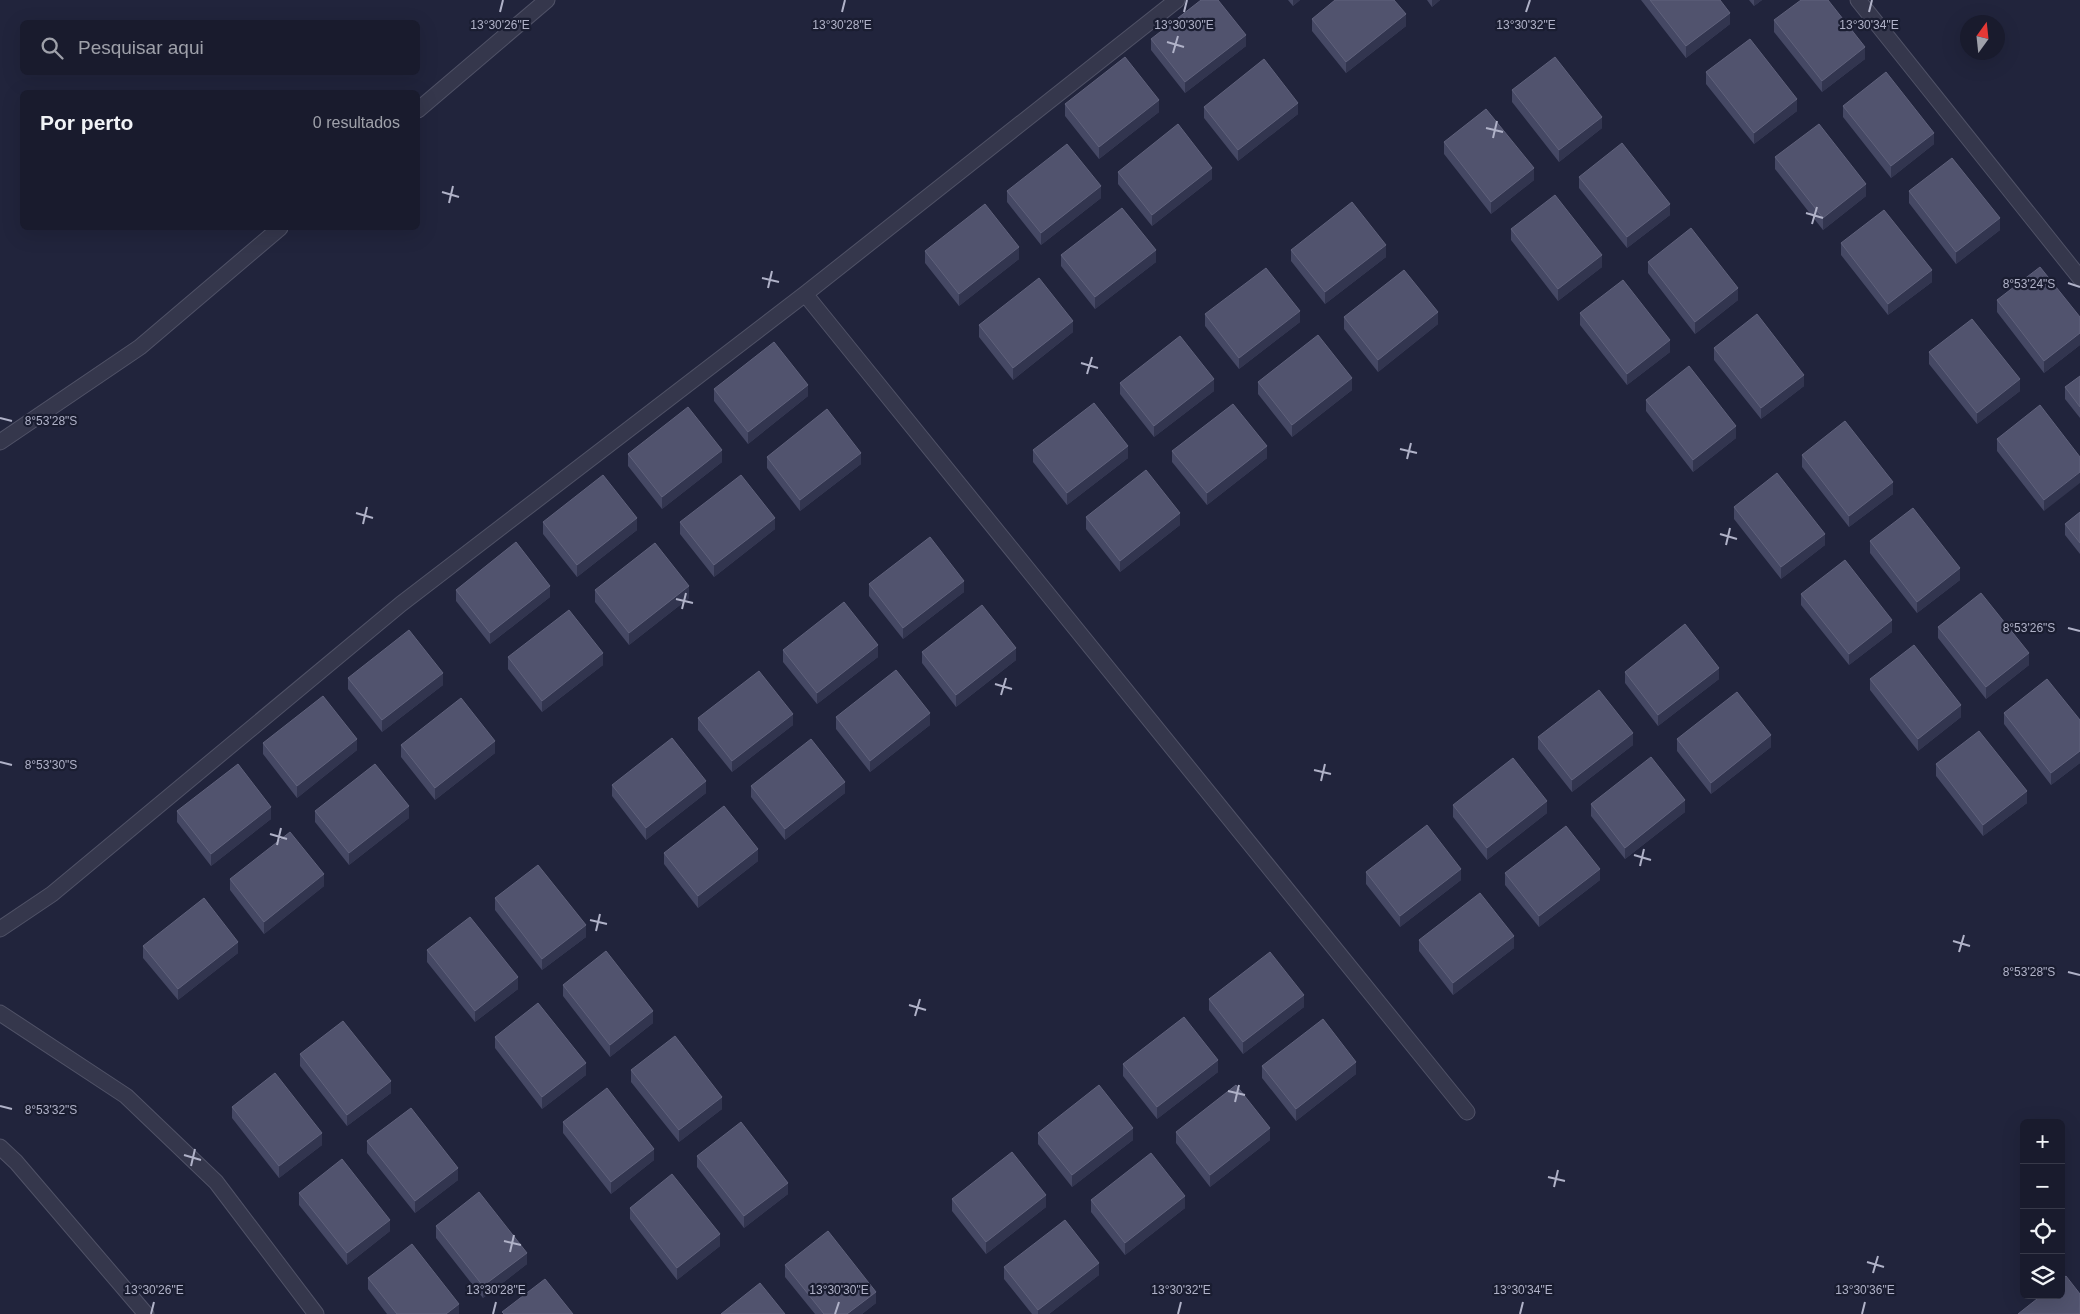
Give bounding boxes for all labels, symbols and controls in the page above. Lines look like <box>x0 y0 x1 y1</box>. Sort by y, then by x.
north arrow <box>1960 15 2005 60</box>
text: 13°30'26"E <box>470 18 530 32</box>
text: 13°30'28"E <box>812 18 872 32</box>
text: 13°30'30"E <box>1154 18 1214 32</box>
text: 13°30'32"E <box>1496 18 1556 32</box>
text: 13°30'34"E <box>1839 18 1899 32</box>
search box <box>20 20 420 75</box>
icon: search <box>38 34 66 62</box>
text: Pesquisar aqui <box>78 37 204 58</box>
text: Por perto <box>40 111 133 134</box>
text: 0 resultados <box>313 114 400 131</box>
text: 8°53'24"S <box>2003 277 2055 291</box>
text: 8°53'28"S <box>25 414 77 428</box>
text: 8°53'26"S <box>2003 621 2055 635</box>
text: 8°53'30"S <box>25 758 77 772</box>
text: 8°53'28"S <box>2003 965 2055 979</box>
text: 8°53'32"S <box>25 1103 77 1117</box>
map controls <box>2020 1119 2065 1299</box>
button: + <box>2020 1119 2065 1164</box>
button: − <box>2020 1164 2065 1209</box>
button: locate <box>2020 1209 2065 1254</box>
button: layers <box>2020 1254 2065 1299</box>
text: 13°30'26"E <box>124 1283 184 1297</box>
text: 13°30'28"E <box>466 1283 526 1297</box>
text: 13°30'30"E <box>809 1283 869 1297</box>
text: 13°30'32"E <box>1151 1283 1211 1297</box>
text: 13°30'34"E <box>1493 1283 1553 1297</box>
text: 13°30'36"E <box>1835 1283 1895 1297</box>

